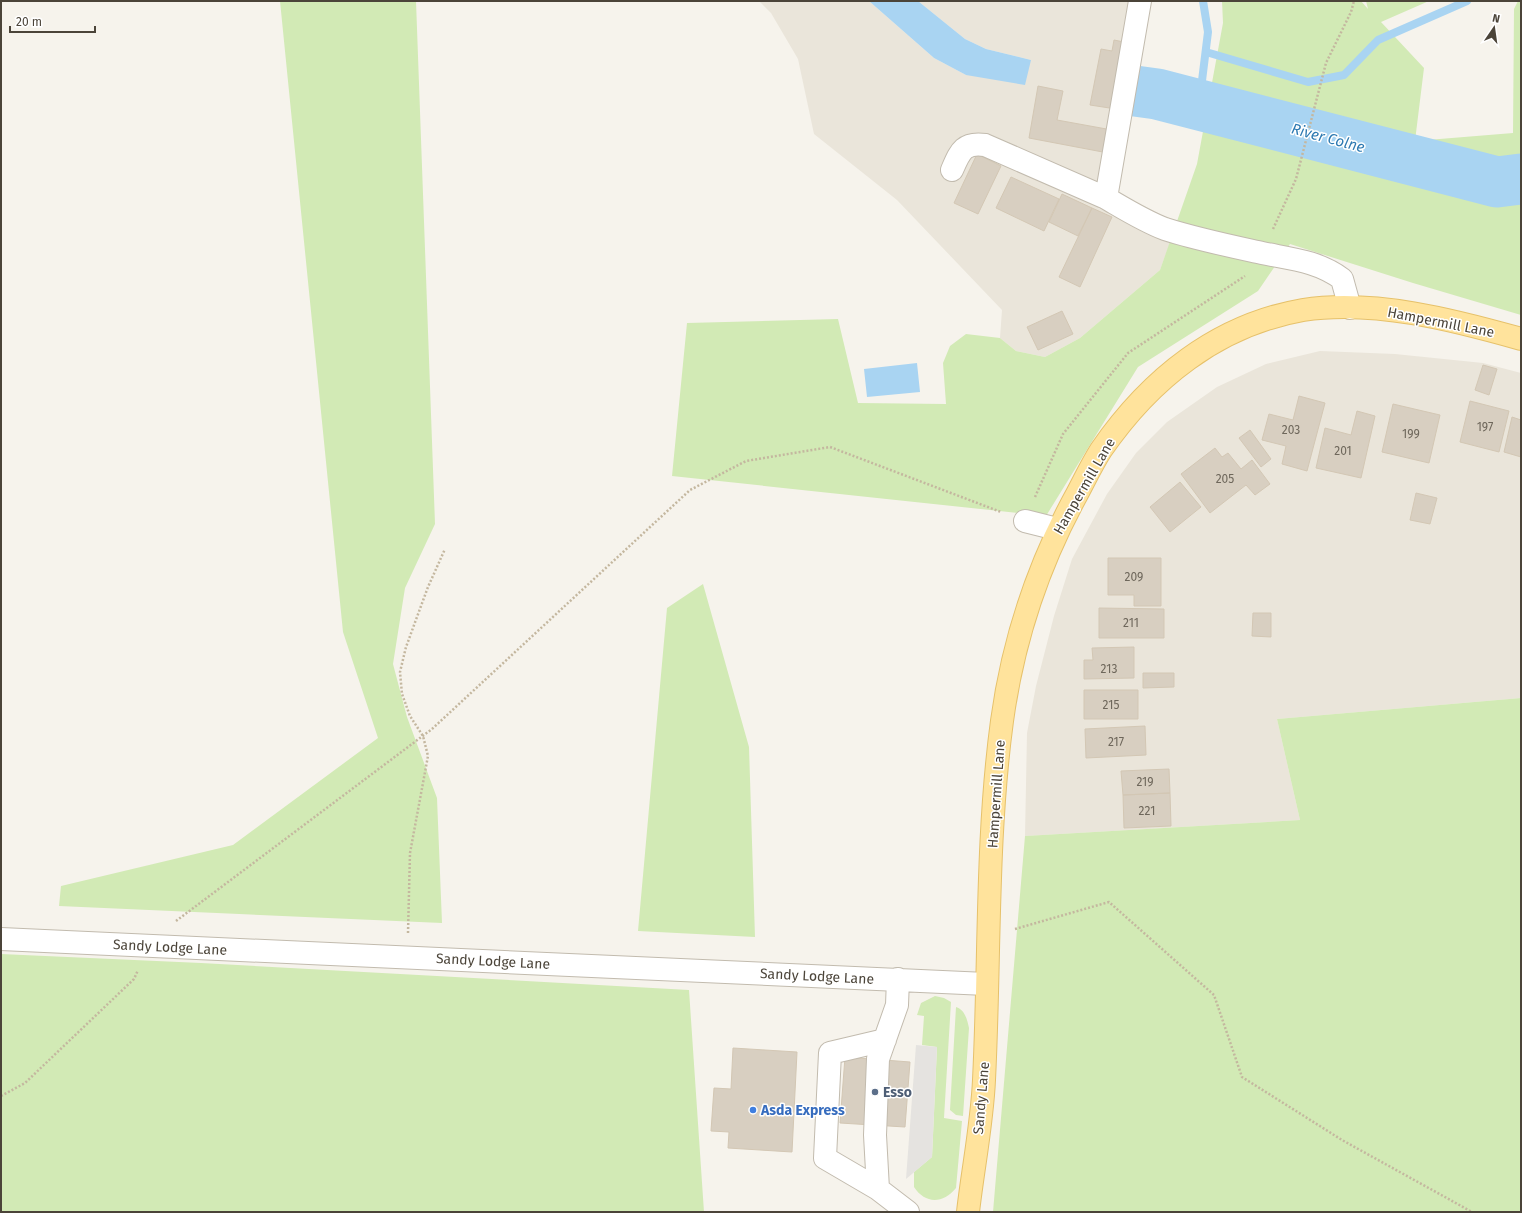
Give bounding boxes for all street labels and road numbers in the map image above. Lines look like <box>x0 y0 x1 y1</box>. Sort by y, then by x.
street label: Hampermill Lane <box>1386 304 1496 341</box>
street label: Hampermill Lane <box>1050 435 1119 538</box>
street label: Hampermill Lane <box>984 739 1009 849</box>
street label: Sandy Lodge Lane <box>112 936 227 959</box>
street label: Sandy Lodge Lane <box>435 950 550 973</box>
street label: Sandy Lodge Lane <box>759 965 874 988</box>
street label: Sandy Lane <box>970 1061 993 1135</box>

